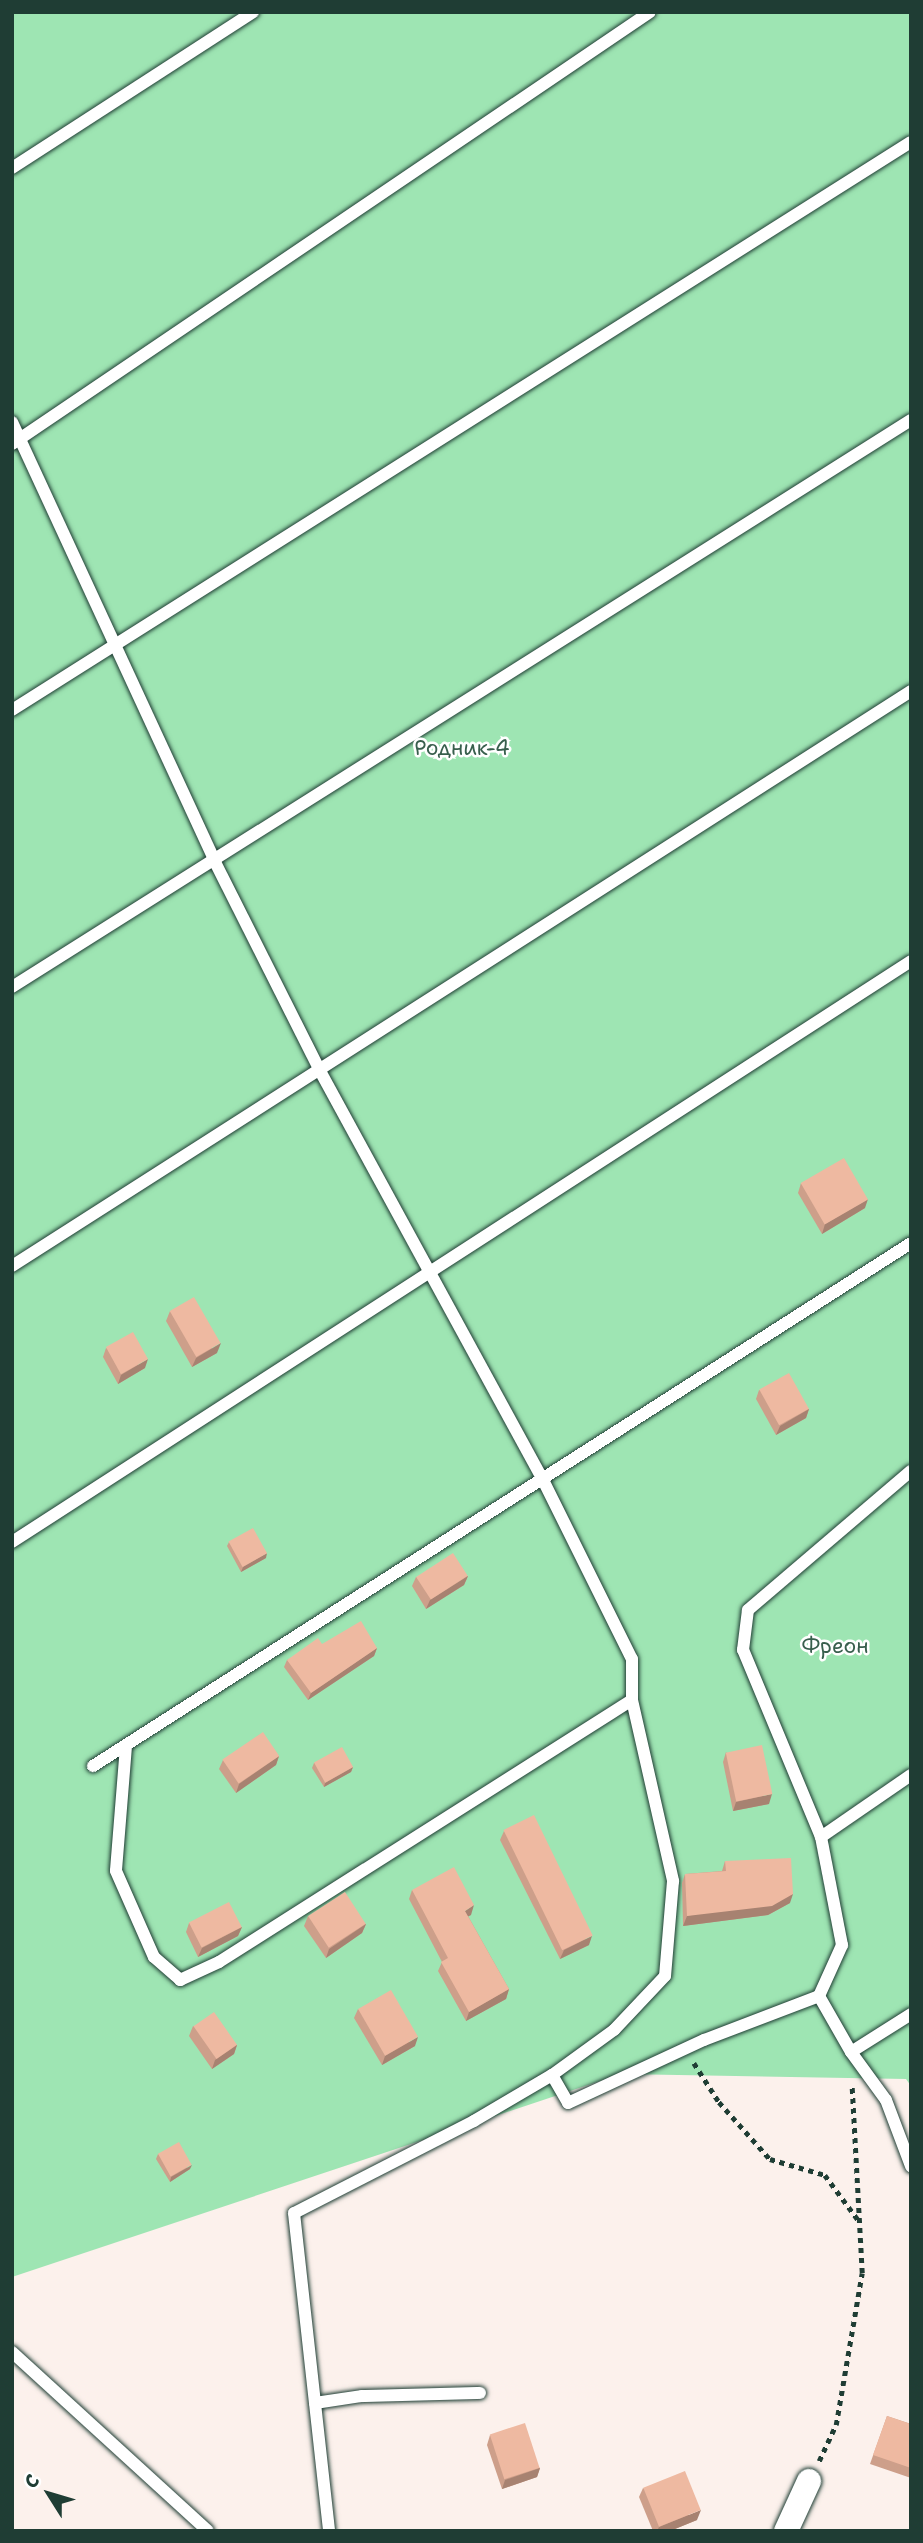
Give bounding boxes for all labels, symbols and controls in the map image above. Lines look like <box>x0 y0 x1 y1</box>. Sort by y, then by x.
park label: Родник-4 <box>414 735 510 761</box>
park label: Фреон <box>801 1633 869 1659</box>
north arrow <box>14 2459 84 2529</box>
text: С <box>18 2469 45 2493</box>

